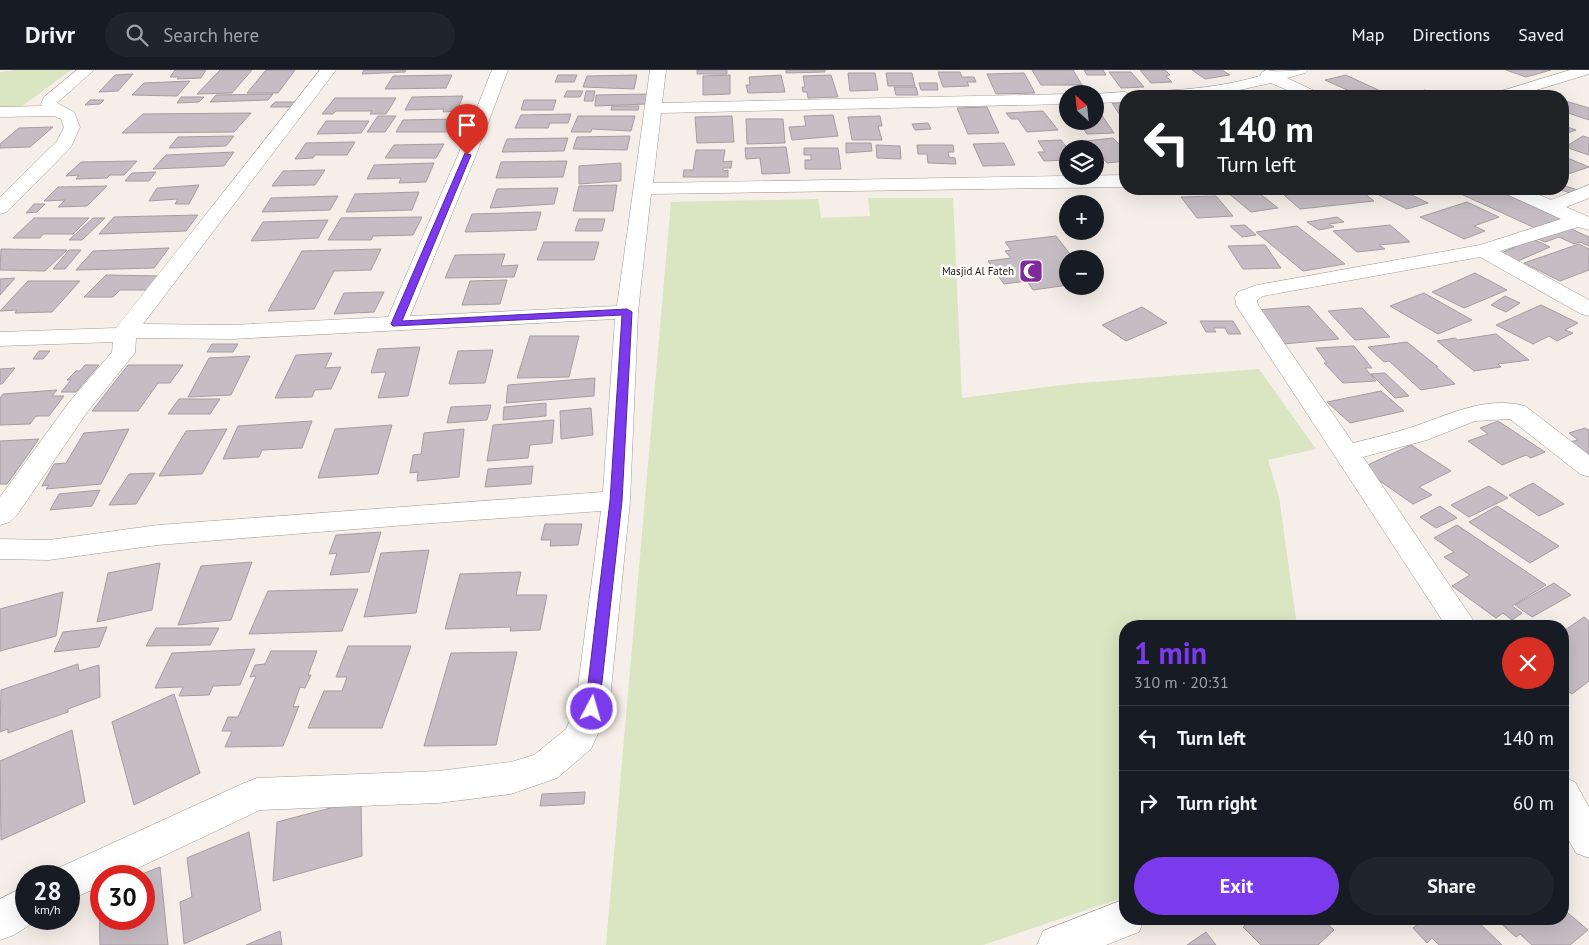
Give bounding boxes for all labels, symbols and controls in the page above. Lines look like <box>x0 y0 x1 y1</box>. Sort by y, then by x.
search box <box>105 12 455 57</box>
text: Drivr <box>25 19 75 50</box>
icon: search <box>123 21 151 49</box>
text: Search here <box>163 23 259 47</box>
text: Map <box>1352 23 1384 46</box>
text: Directions <box>1412 23 1490 46</box>
text: Saved <box>1518 23 1564 46</box>
north arrow <box>1059 85 1104 130</box>
map controls <box>1059 85 1104 295</box>
pin <box>446 104 488 155</box>
text: 140 m <box>1217 106 1314 152</box>
icon: left <box>1134 110 1199 175</box>
icon: arrive <box>453 111 481 139</box>
button: layers <box>1059 140 1104 185</box>
text: Turn left <box>1217 150 1296 178</box>
button: + <box>1059 195 1104 240</box>
button: − <box>1059 250 1104 295</box>
mosque icon: Masjid Al Fateh <box>1018 258 1044 284</box>
place label: Masjid Al Fateh <box>942 264 1014 278</box>
text: 1 min <box>1134 633 1207 672</box>
button: close <box>1502 637 1554 689</box>
text: 310 m · 20:31 <box>1134 672 1229 692</box>
position arrow <box>565 682 617 734</box>
icon: left <box>1134 724 1162 752</box>
text: Turn left <box>1177 726 1246 750</box>
text: 140 m <box>1502 726 1554 750</box>
icon: right <box>1134 789 1162 817</box>
text: Turn right <box>1177 791 1257 815</box>
text: 60 m <box>1513 791 1554 815</box>
button: Exit <box>1134 857 1339 915</box>
button: Share <box>1349 857 1554 915</box>
speed limit sign: 30 <box>90 865 155 930</box>
text: 28 <box>33 875 62 907</box>
text: km/h <box>34 902 61 917</box>

